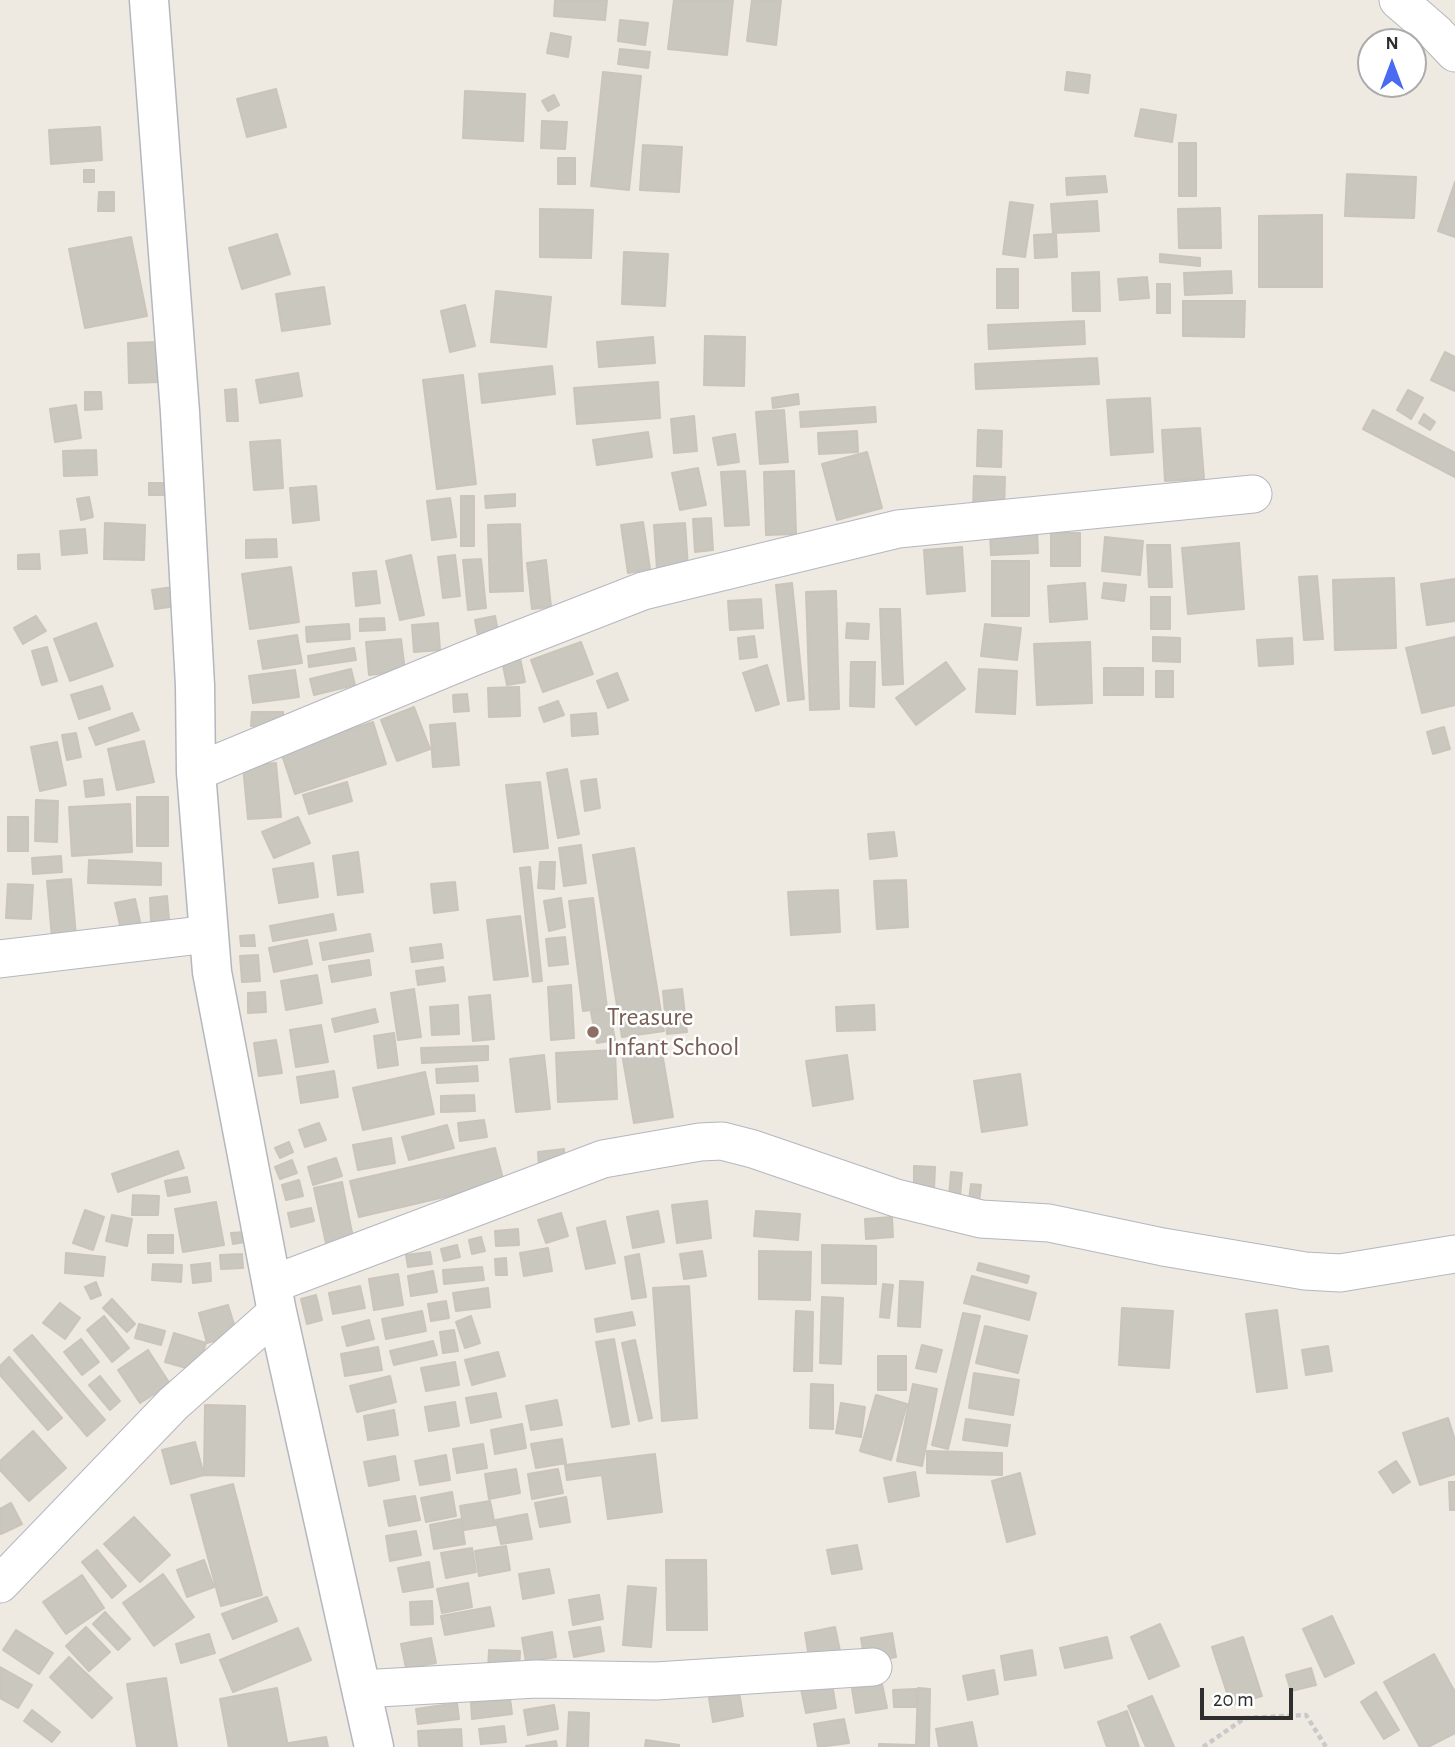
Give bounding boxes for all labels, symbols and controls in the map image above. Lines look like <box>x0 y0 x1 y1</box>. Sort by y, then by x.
north arrow <box>1357 28 1427 98</box>
text: N <box>1385 34 1399 53</box>
place label: Treasure Infant School <box>607 1001 739 1062</box>
marker: Treasure Infant School <box>585 1024 601 1040</box>
scale bar <box>1203 1674 1296 1718</box>
text: 20 m <box>1213 1689 1254 1710</box>

